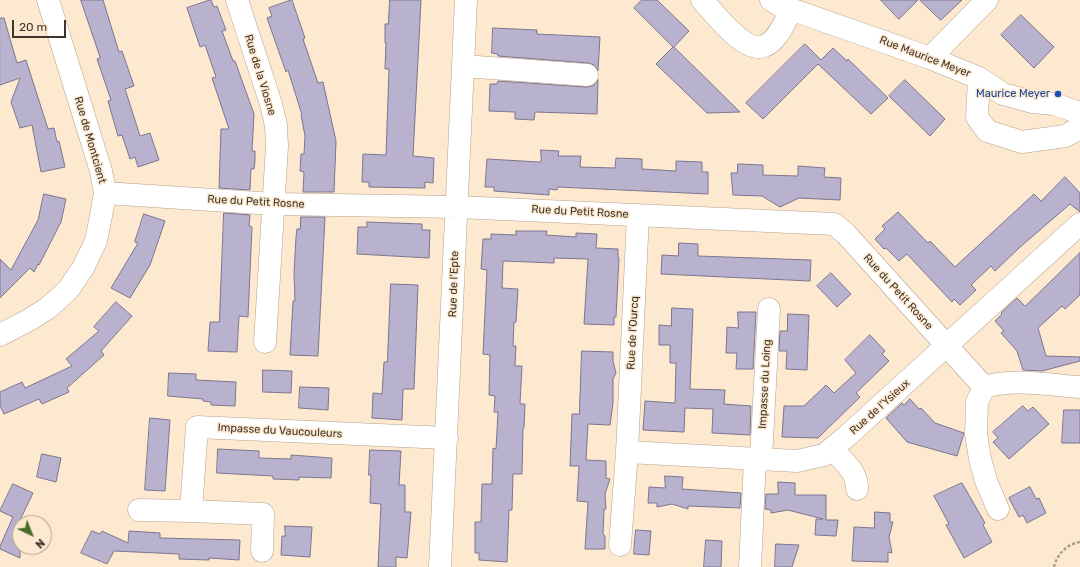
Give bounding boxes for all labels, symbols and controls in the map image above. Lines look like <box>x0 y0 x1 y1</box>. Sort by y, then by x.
scale bar <box>14 12 68 38</box>
text: 20 m <box>19 20 47 34</box>
street label: Rue de la Viosne <box>241 33 279 117</box>
street label: Rue Maurice Meyer <box>877 33 973 81</box>
place label: Maurice Meyer <box>976 87 1050 101</box>
marker: Maurice Meyer <box>1053 89 1063 99</box>
street label: Rue de Montcient <box>71 95 109 185</box>
street label: Rue du Petit Rosne <box>207 193 305 211</box>
street label: Rue du Petit Rosne <box>531 203 629 221</box>
street label: Rue de l'Epte <box>446 250 462 318</box>
street label: Rue du Petit Rosne <box>860 251 936 333</box>
street label: Rue de l'Ourcq <box>624 296 642 370</box>
street label: Impasse du Loing <box>756 339 774 429</box>
street label: Rue de l'Ysieux <box>847 377 913 437</box>
street label: Impasse du Vaucouleurs <box>217 421 343 441</box>
north arrow <box>12 515 52 555</box>
text: N <box>33 536 47 551</box>

